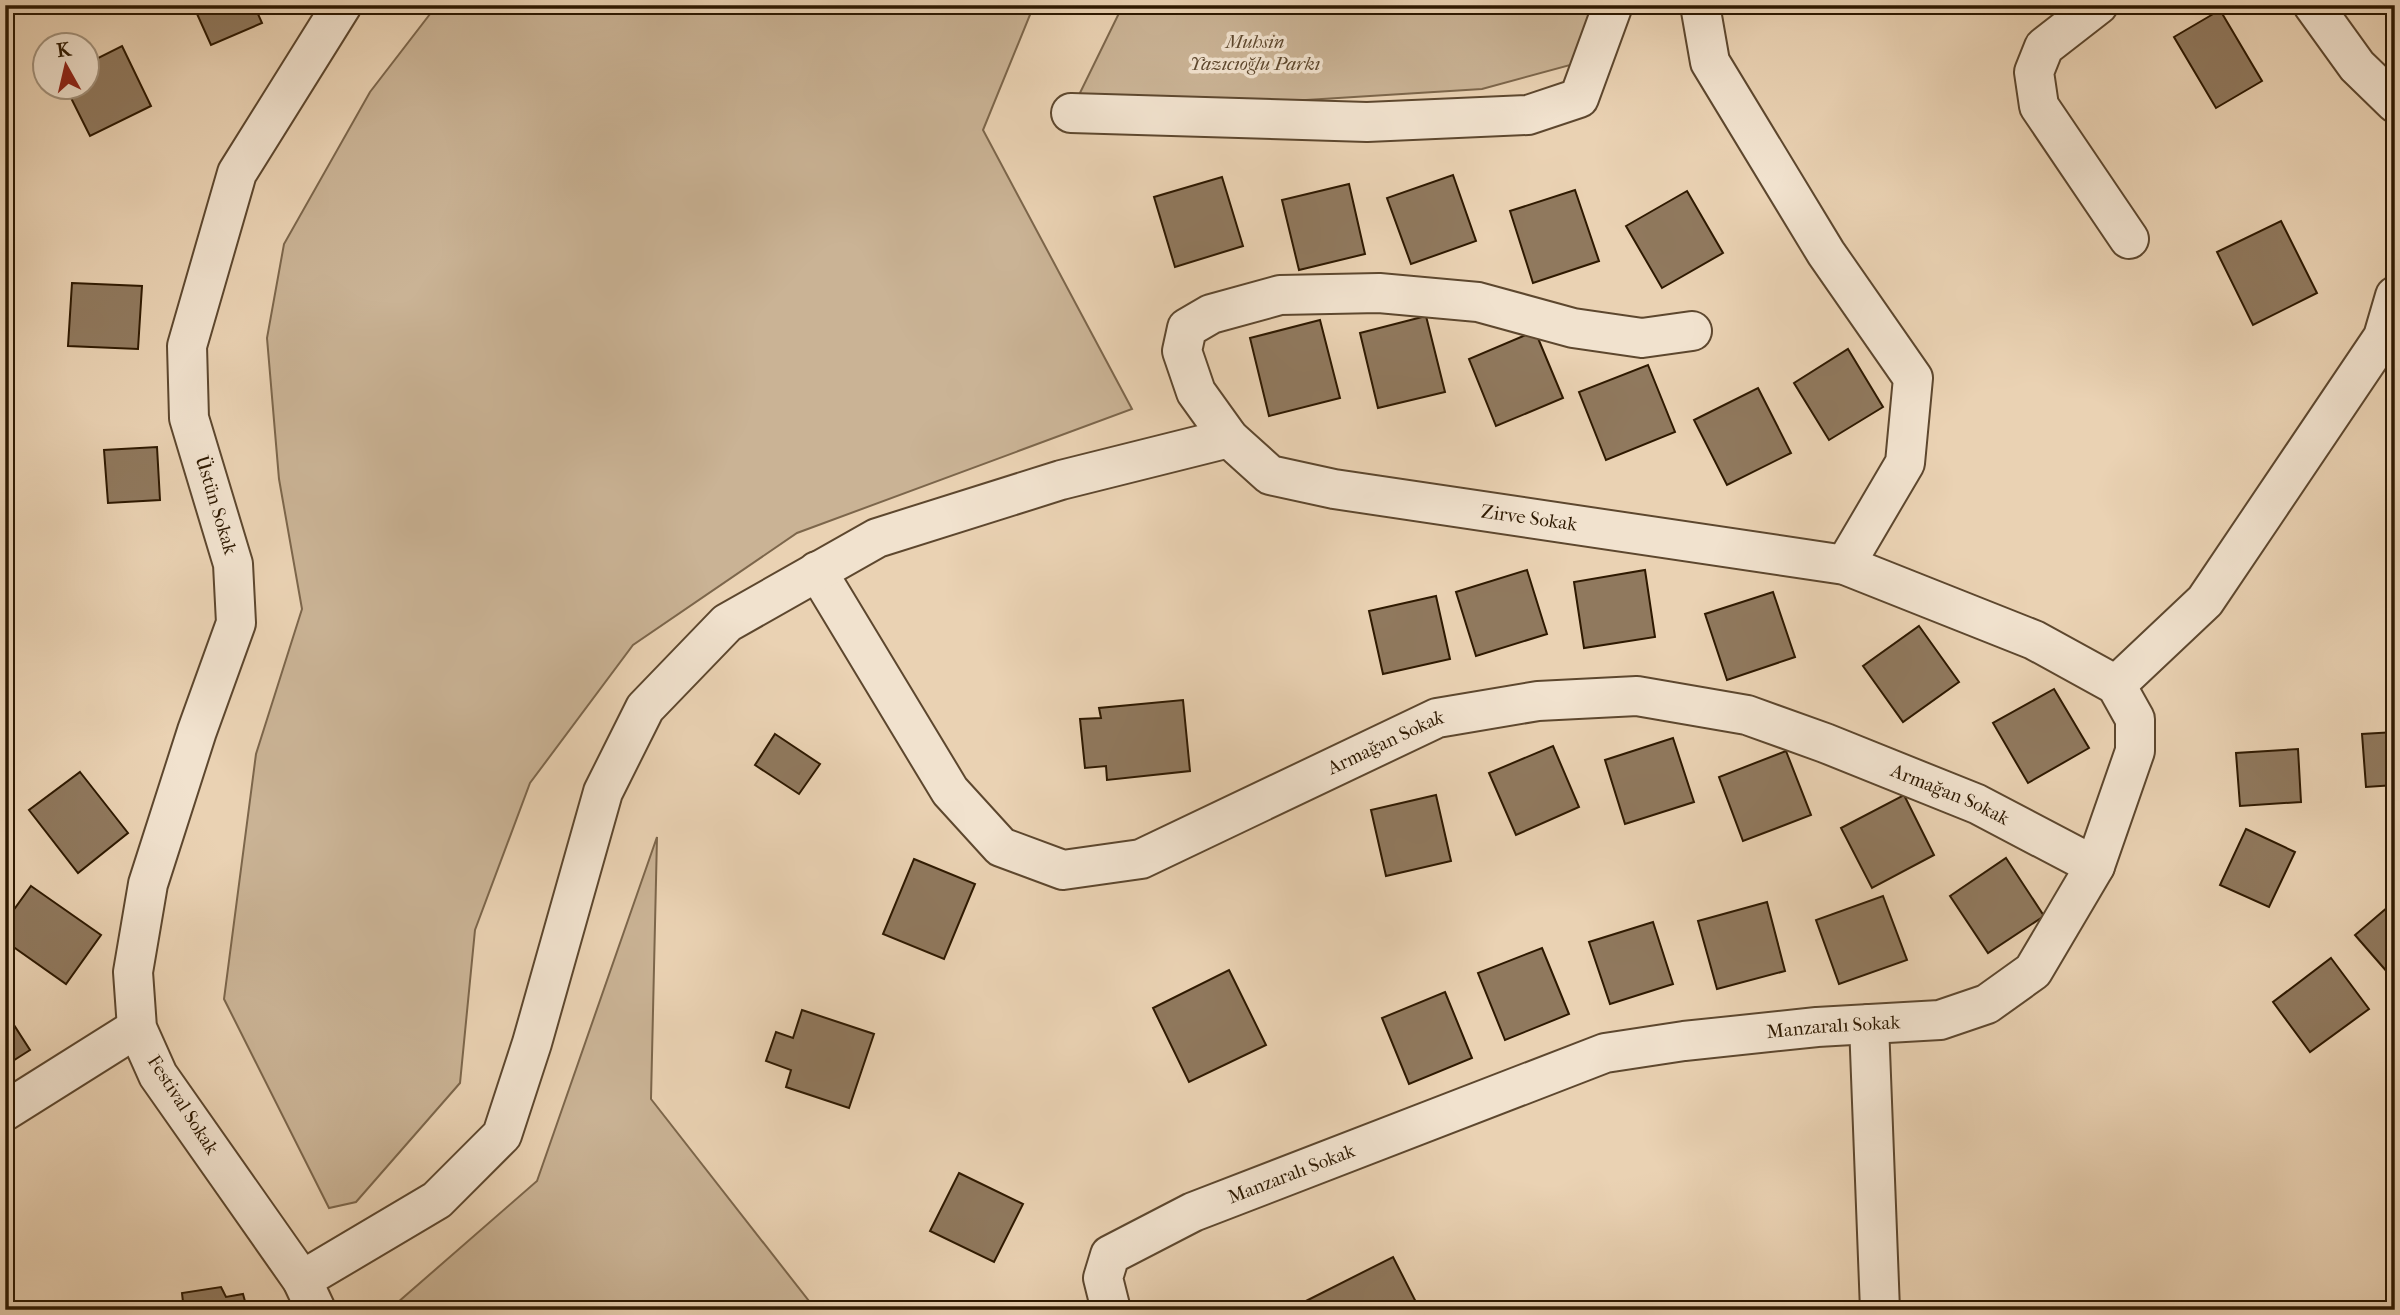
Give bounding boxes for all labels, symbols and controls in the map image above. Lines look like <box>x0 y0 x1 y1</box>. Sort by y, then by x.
park label: Muhsin Yazıcıoğlu Parkı <box>1190 31 1320 75</box>
north arrow <box>32 32 102 102</box>
text: K <box>55 38 73 62</box>
street label: Üstün Sokak <box>191 453 241 557</box>
street label: Zirve Sokak <box>1480 500 1579 536</box>
street label: Armağan Sokak <box>1323 706 1446 780</box>
street label: Armağan Sokak <box>1887 759 2013 830</box>
street label: Manzaralı Sokak <box>1765 1011 1901 1043</box>
street label: Festival Sokak <box>143 1051 223 1159</box>
street label: Manzaralı Sokak <box>1225 1140 1358 1208</box>

